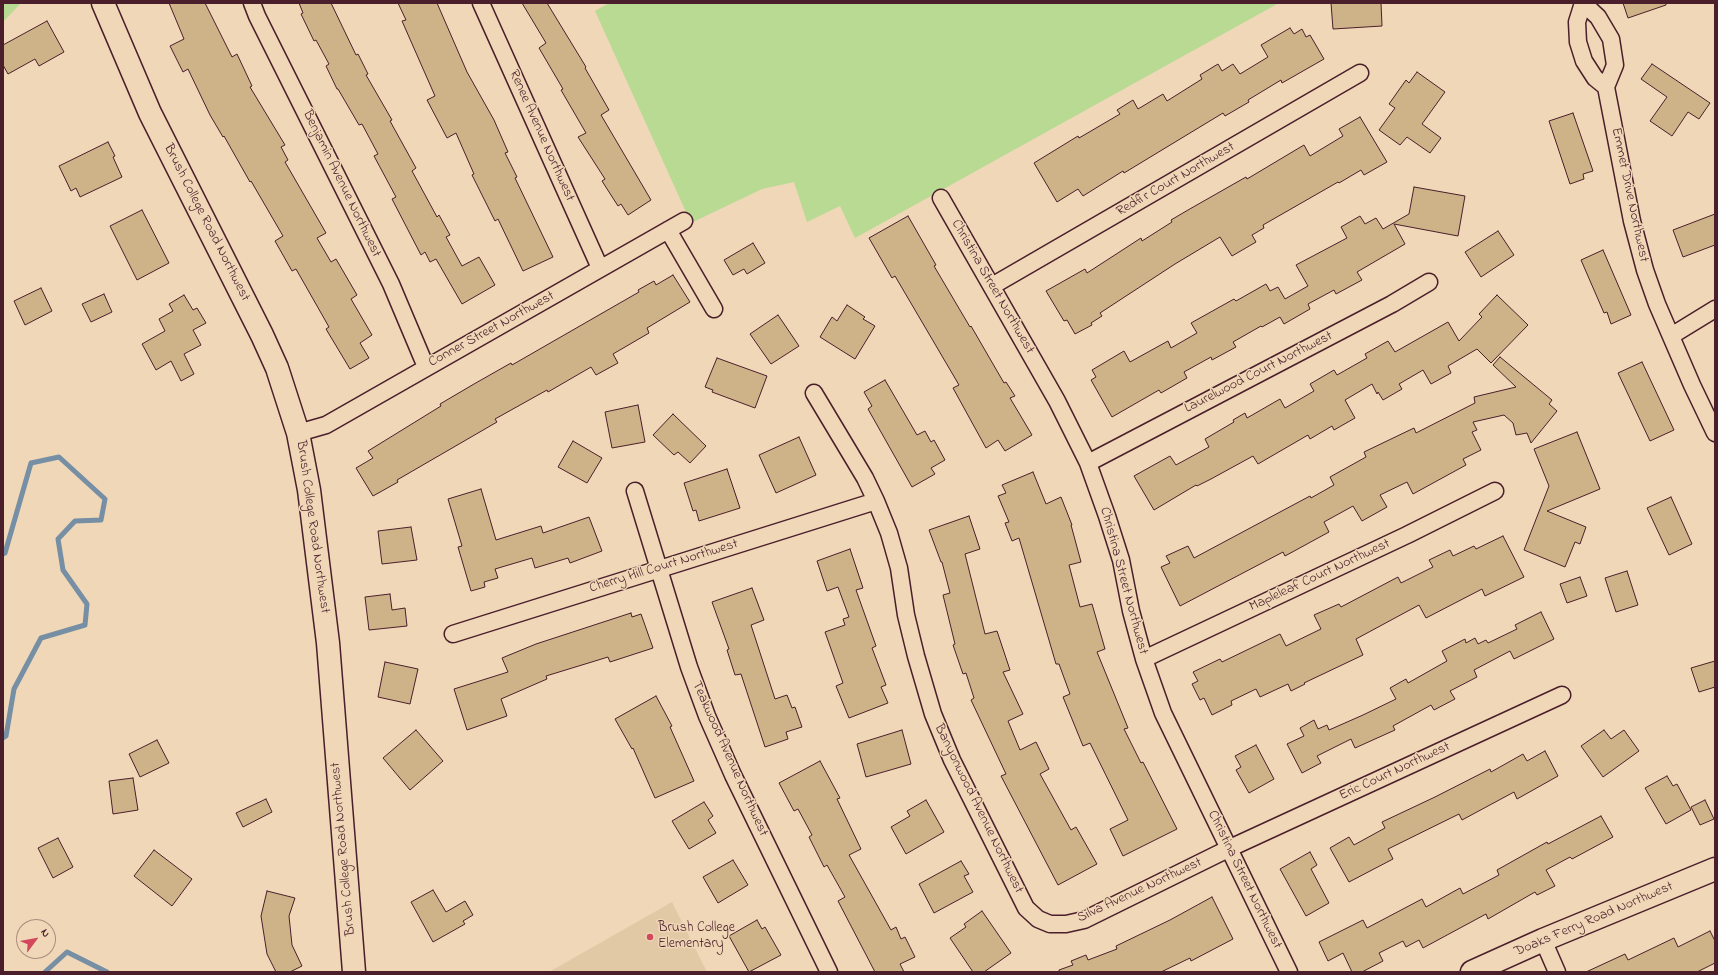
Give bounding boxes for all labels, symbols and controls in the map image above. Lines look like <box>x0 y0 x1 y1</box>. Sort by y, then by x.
street label: Renee Avenue Northwest <box>504 68 578 204</box>
street label: Benjamin Avenue Northwest <box>298 108 384 260</box>
street label: Emmet Drive Northwest <box>1607 126 1651 264</box>
street label: Redfir Court Northwest <box>1114 139 1238 221</box>
street label: Brush College Road Northwest <box>159 142 253 304</box>
street label: Christina Street Northwest <box>947 217 1037 357</box>
street label: Conner Street Northwest <box>426 288 558 372</box>
street label: Laurelwood Court Northwest <box>1182 328 1336 418</box>
street label: Brush College Road Northwest <box>292 440 332 614</box>
street label: Christina Street Northwest <box>1095 505 1151 657</box>
street label: Cherry Hill Court Northwest <box>588 536 740 598</box>
street label: Mapleleaf Court Northwest <box>1247 536 1393 616</box>
street label: Teakwood Avenue Northwest <box>687 679 771 839</box>
street label: Banyonwood Avenue Northwest <box>930 722 1026 896</box>
street label: Eric Court Northwest <box>1337 739 1453 805</box>
street label: Brush College Road Northwest <box>328 761 360 937</box>
street label: Christina Street Northwest <box>1203 808 1285 952</box>
street label: Silva Avenue Northwest <box>1075 855 1205 927</box>
street label: Doaks Ferry Road Northwest <box>1512 879 1676 961</box>
north arrow <box>16 919 56 959</box>
place label: Brush College Elementary <box>658 921 735 954</box>
text: N <box>37 926 54 941</box>
marker: Brush College Elementary <box>645 932 655 942</box>

